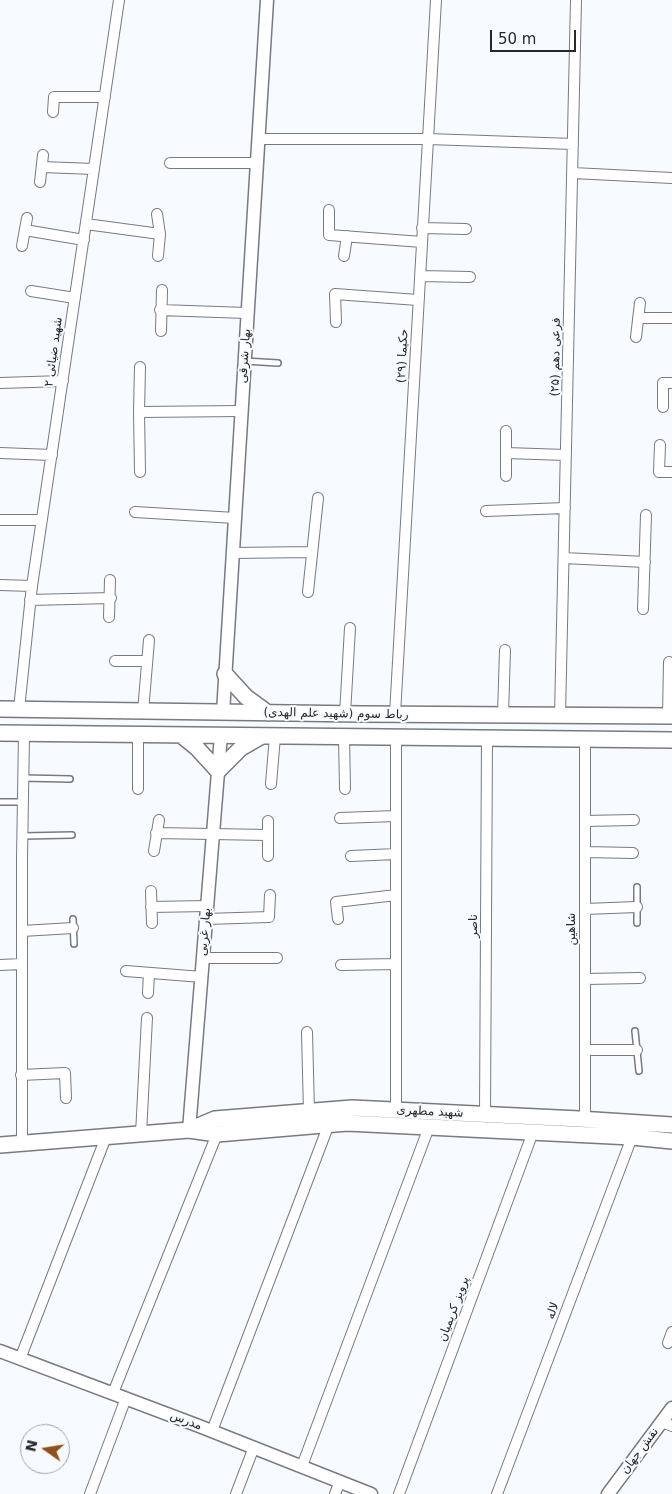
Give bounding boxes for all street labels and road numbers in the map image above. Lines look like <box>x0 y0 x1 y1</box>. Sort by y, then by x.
street label: شهید ضیائی ۲ <box>42 316 66 388</box>
street label: فرعی دهم (۲۵) <box>548 317 564 397</box>
street label: بهار شرقی <box>236 328 254 384</box>
street label: حکیما (۲۹) <box>394 328 412 384</box>
street label: رباط سوم (شهید علم الهدی) <box>263 706 409 722</box>
street label: بهار غربی <box>196 907 214 957</box>
street label: شاهین <box>565 913 579 945</box>
street label: ناصر <box>467 914 481 938</box>
street label: شهید مطهری <box>396 1103 464 1121</box>
street label: پرویز کریمیان <box>436 1274 472 1344</box>
street label: لاله <box>543 1301 563 1321</box>
street label: مدرس <box>168 1408 204 1434</box>
street label: نقش جهان <box>618 1425 662 1477</box>

